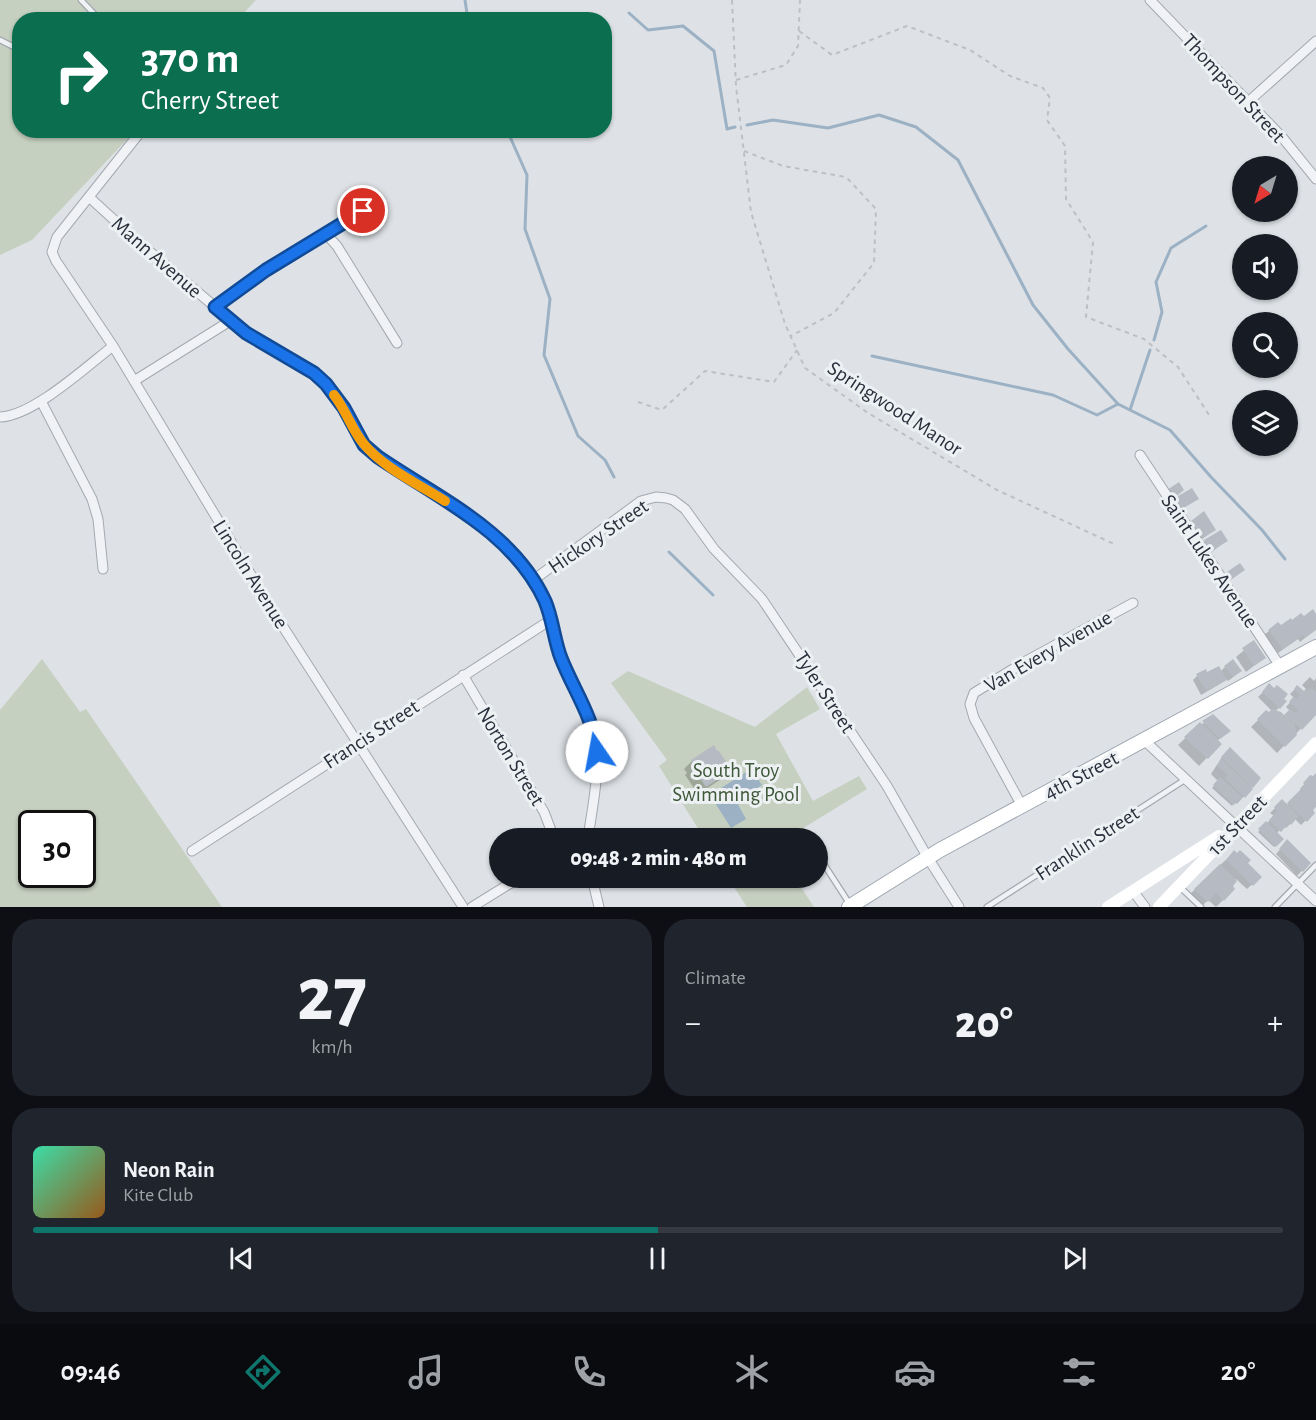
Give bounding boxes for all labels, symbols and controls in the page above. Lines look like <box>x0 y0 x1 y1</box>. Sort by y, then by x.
street label: Thompson Street <box>1178 30 1289 147</box>
icon: right <box>42 36 120 114</box>
text: 370 m <box>141 38 239 80</box>
text: Cherry Street <box>141 87 279 114</box>
north arrow <box>1232 156 1298 222</box>
map controls <box>1232 156 1298 456</box>
pin <box>337 185 388 236</box>
icon: arrive <box>346 194 379 227</box>
street label: Mann Avenue <box>108 213 206 302</box>
button: sound <box>1232 234 1298 300</box>
button: search <box>1232 312 1298 378</box>
street label: Springwood Manor <box>824 357 966 460</box>
button: layers <box>1232 390 1298 456</box>
street label: Saint Lukes Avenue <box>1157 491 1262 632</box>
street label: Hickory Street <box>544 495 652 577</box>
street label: Lincoln Avenue <box>209 516 292 632</box>
street label: Van Every Avenue <box>981 607 1115 696</box>
street label: Tyler Street <box>791 648 859 737</box>
street label: Francis Street <box>320 696 423 773</box>
street label: Norton Street <box>473 703 548 810</box>
position arrow <box>565 720 629 784</box>
street label: 4th Street <box>1041 747 1122 804</box>
park label: South Troy Swimming Pool <box>672 760 800 805</box>
street label: 1st Street <box>1204 791 1271 859</box>
street label: Franklin Street <box>1032 802 1143 885</box>
speed limit sign: 30 <box>18 810 96 888</box>
text: 09:48 · 2 min · 480 m <box>570 847 747 869</box>
text: 27 <box>297 957 367 1035</box>
text: Climate <box>685 968 746 988</box>
text: 20° <box>955 1001 1013 1046</box>
text: − <box>685 1007 701 1040</box>
text: + <box>1267 1007 1283 1040</box>
text: km/h <box>311 1037 353 1057</box>
text: Neon Rain <box>123 1159 215 1181</box>
text: Kite Club <box>123 1185 193 1205</box>
icon: previous <box>225 1242 258 1275</box>
icon: pause <box>641 1242 674 1275</box>
icon: next <box>1058 1242 1091 1275</box>
icon: directions <box>242 1351 284 1393</box>
icon: music <box>405 1351 447 1393</box>
icon: phone <box>568 1351 610 1393</box>
icon: climate <box>731 1351 773 1393</box>
icon: car <box>894 1351 936 1393</box>
icon: filters <box>1058 1351 1100 1393</box>
text: 09:46 <box>61 1358 121 1385</box>
text: 20° <box>1221 1358 1255 1385</box>

